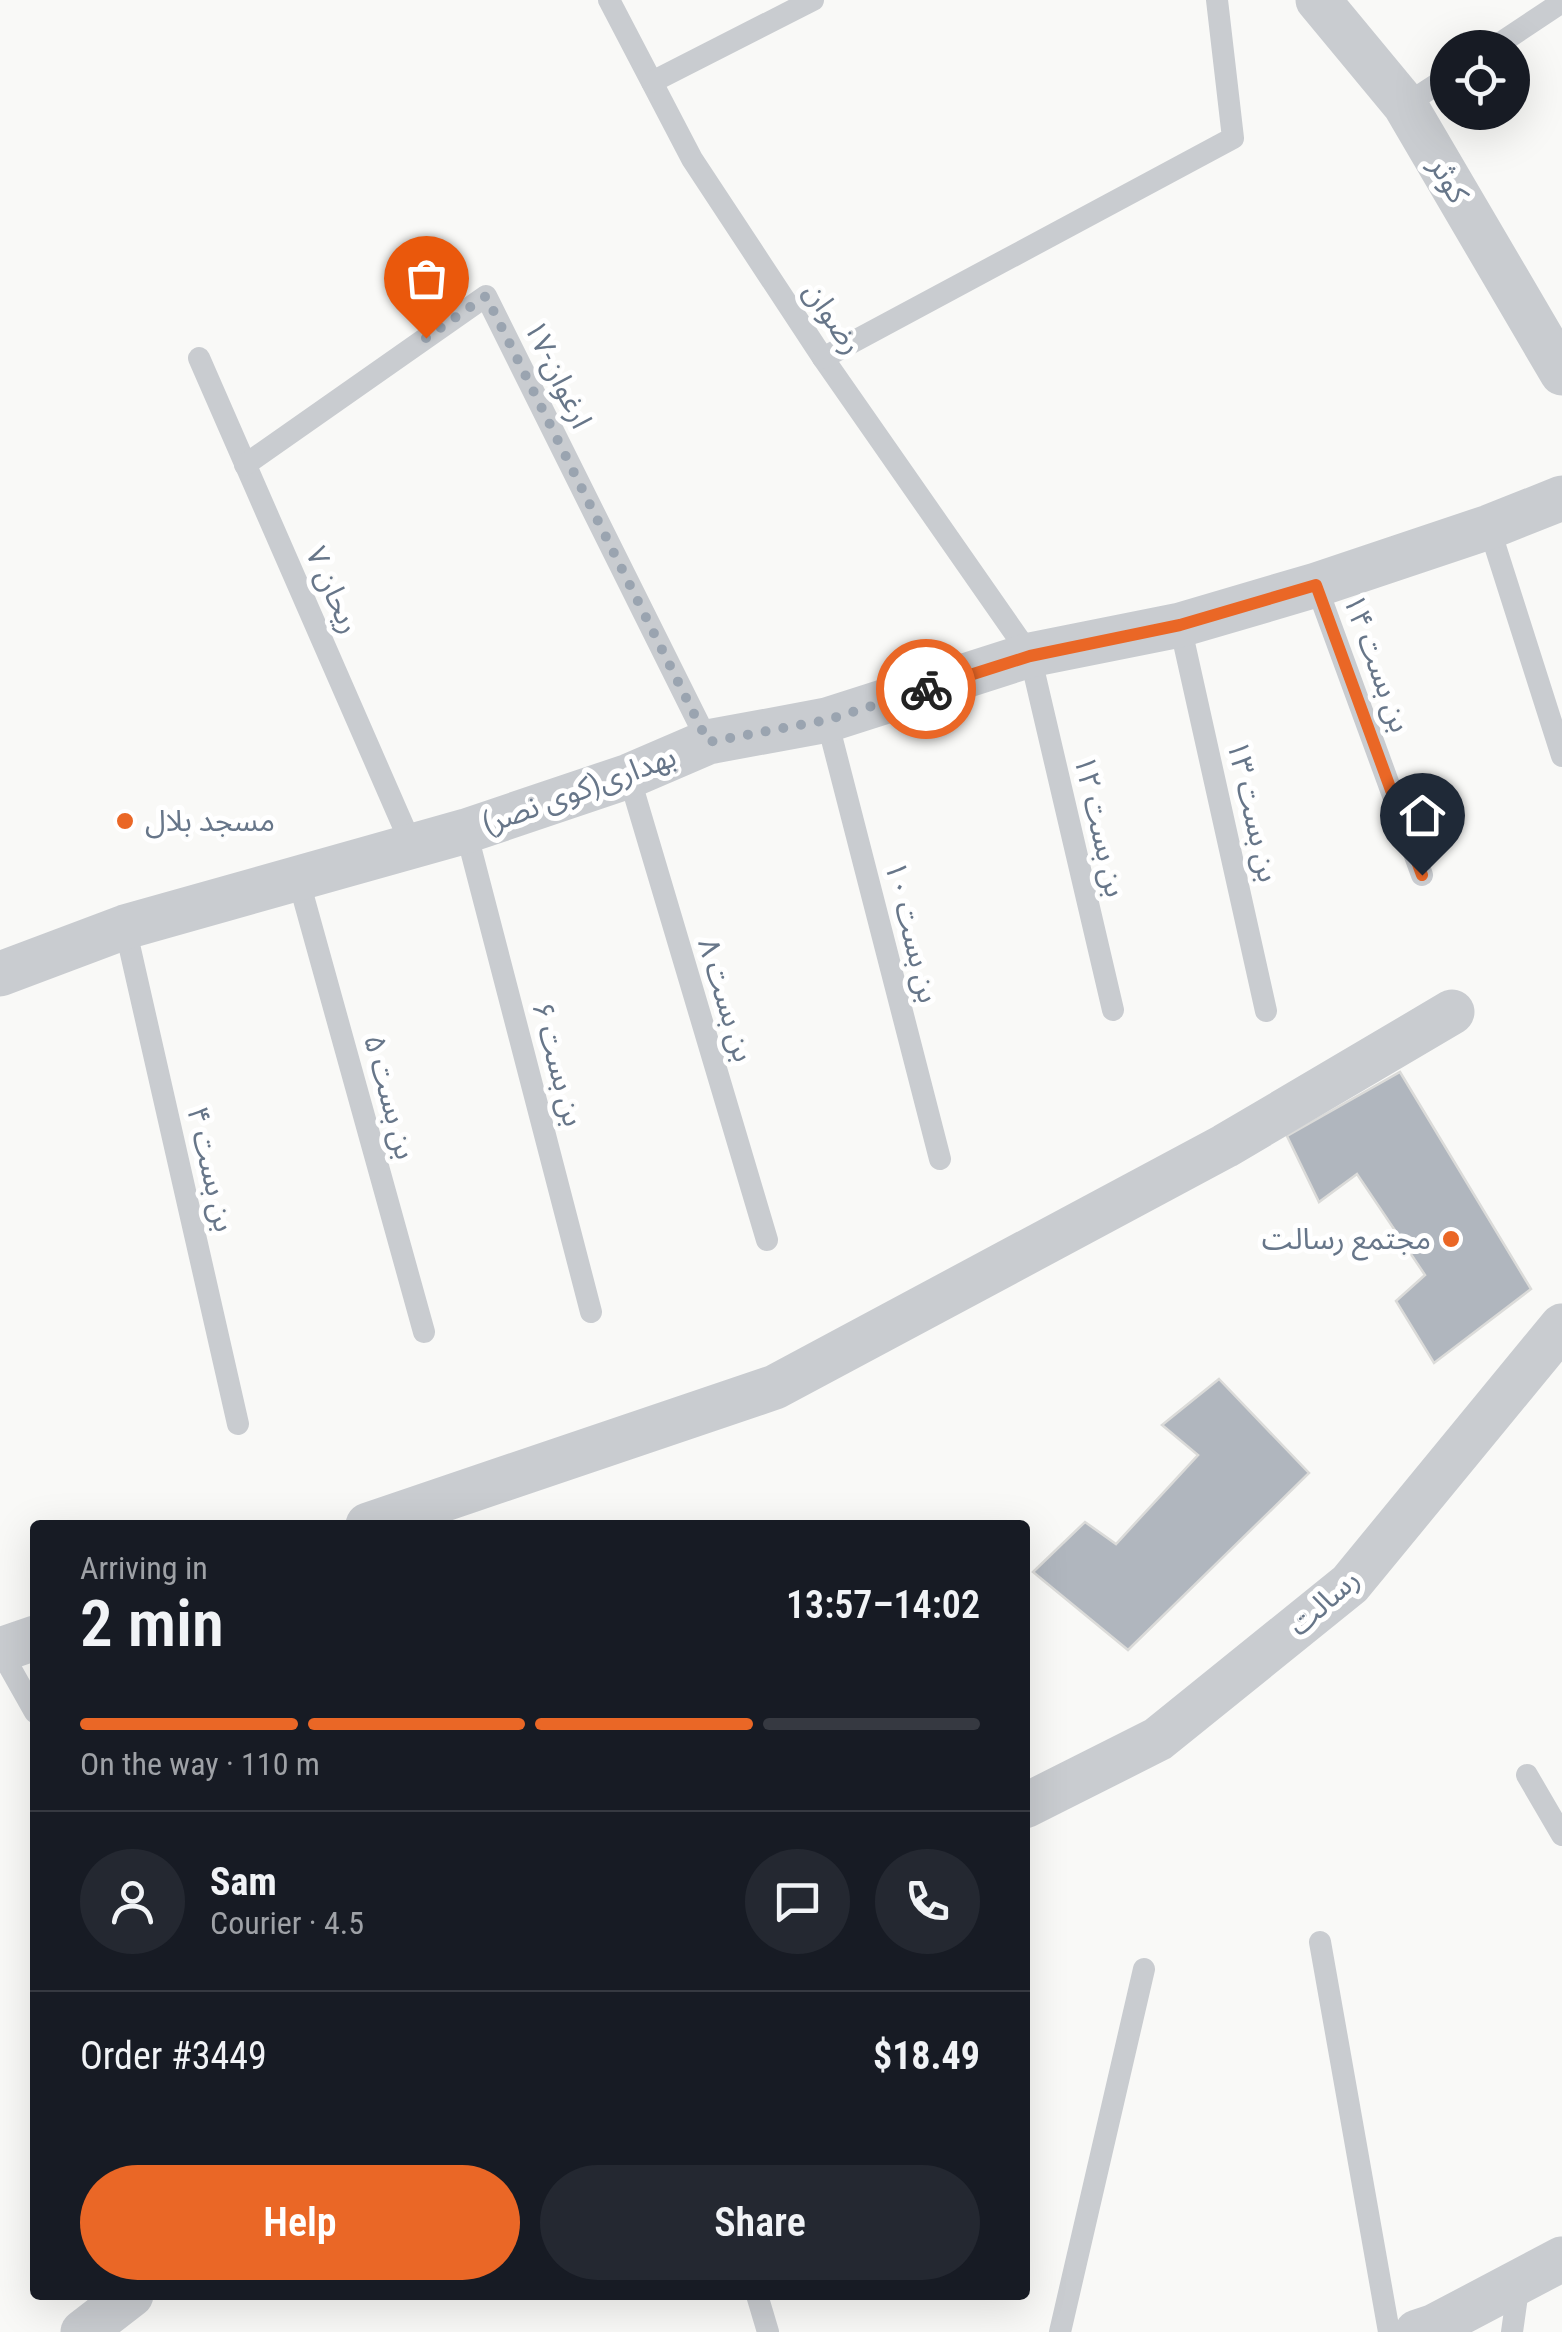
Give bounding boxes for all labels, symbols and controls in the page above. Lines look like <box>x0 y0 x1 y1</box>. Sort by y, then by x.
map controls <box>1430 30 1530 130</box>
button: locate <box>1430 30 1530 130</box>
street label: کوثر <box>1422 150 1477 210</box>
pin <box>384 236 469 339</box>
icon: bag <box>399 251 454 306</box>
street label: رضوان <box>797 275 870 360</box>
street label: ارغوان-۱۷ <box>517 314 600 434</box>
street label: ریحان ۷ <box>299 541 368 639</box>
street label: بن بست ۱۴ <box>1336 589 1419 737</box>
courier <box>876 639 976 739</box>
icon: bike <box>899 662 954 717</box>
street label: بن بست ۱۳ <box>1220 737 1287 885</box>
street label: بهداری(کوی نصر) <box>477 738 681 841</box>
street label: بن بست ۱۲ <box>1067 752 1134 900</box>
pin <box>1380 773 1465 876</box>
icon: home <box>1395 788 1450 843</box>
place label: مسجد بلال <box>145 803 275 839</box>
marker: مسجد بلال <box>114 810 136 832</box>
street label: بن بست ۱۰ <box>878 858 947 1006</box>
street label: بن بست ۸ <box>691 934 762 1066</box>
street label: بن بست ۶ <box>525 998 592 1130</box>
street label: بن بست ۵ <box>357 1031 424 1163</box>
street label: بن بست ۴ <box>180 1103 243 1235</box>
place label: مجتمع رسالت <box>1262 1221 1431 1261</box>
marker: مجتمع رسالت <box>1440 1228 1462 1250</box>
text: Arriving in <box>80 1549 208 1587</box>
street label: رسالت <box>1281 1561 1366 1642</box>
text: 13:57–14:02 <box>786 1583 980 1627</box>
text: 2 min <box>80 1586 224 1662</box>
text: On the way · 110 m <box>80 1745 320 1783</box>
button: person <box>80 1849 185 1954</box>
button: chat <box>745 1849 850 1954</box>
button: phone <box>875 1849 980 1954</box>
text: Sam <box>210 1860 277 1904</box>
text: Courier · 4.5 <box>210 1904 364 1942</box>
text: Order #3449 <box>80 2034 267 2078</box>
text: $18.49 <box>873 2034 980 2078</box>
button: Help <box>80 2165 520 2280</box>
button: Share <box>540 2165 980 2280</box>

